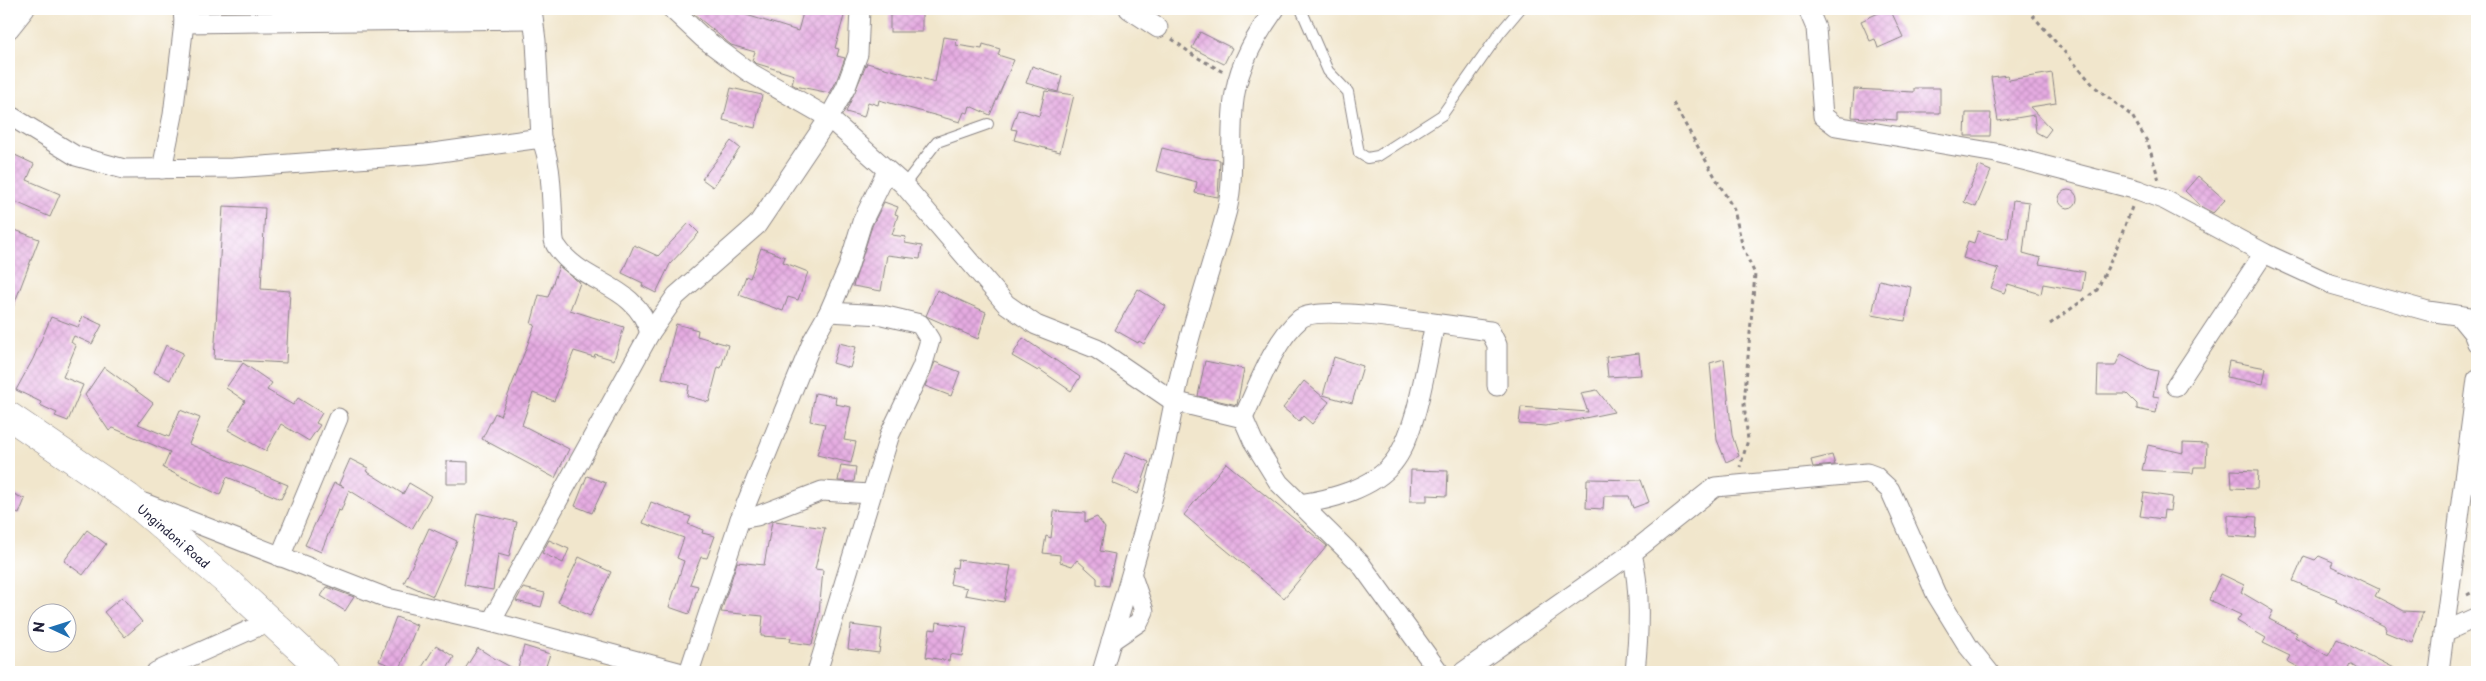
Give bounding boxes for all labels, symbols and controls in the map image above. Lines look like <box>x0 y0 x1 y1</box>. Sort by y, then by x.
street label: Ungindoni Road <box>133 500 214 572</box>
north arrow <box>28 604 78 654</box>
text: N <box>28 621 49 633</box>

